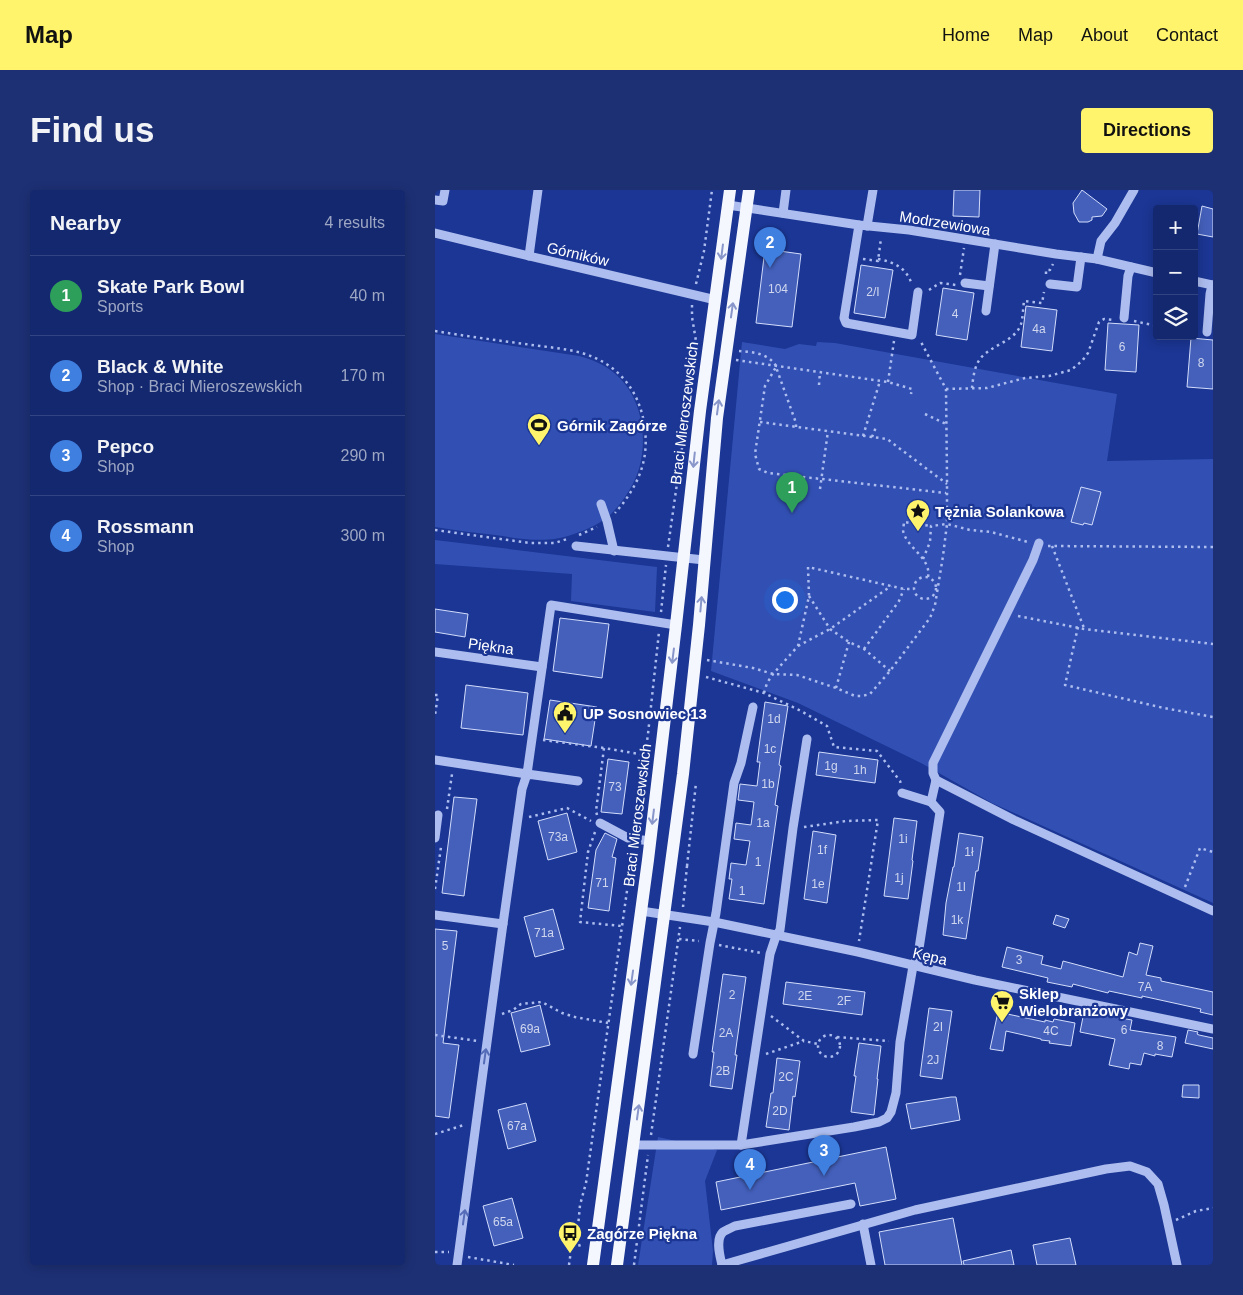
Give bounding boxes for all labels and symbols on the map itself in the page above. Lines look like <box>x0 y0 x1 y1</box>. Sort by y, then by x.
street label: Modrzewiowa <box>898 207 992 239</box>
pin: 2 <box>754 227 786 268</box>
street label: Górników <box>545 239 611 269</box>
one-way arrow <box>717 244 727 260</box>
house number: 104 <box>768 282 788 296</box>
house number: 2/I <box>866 285 880 299</box>
one-way arrow <box>727 302 737 318</box>
house number: 4 <box>952 307 959 321</box>
house number: 4a <box>1032 322 1046 336</box>
street label: Braci Mieroszewskich <box>667 340 701 486</box>
house number: 6 <box>1119 340 1126 354</box>
house number: 8 <box>1198 356 1205 370</box>
one-way arrow <box>714 399 724 415</box>
sports icon: Górnik Zagórze <box>526 412 552 446</box>
place label: Górnik Zagórze <box>557 417 667 434</box>
one-way arrow <box>689 451 699 467</box>
pin: 1 <box>776 472 808 513</box>
place icon: Tężnia Solankowa <box>905 498 931 532</box>
place label: Tężnia Solankowa <box>935 503 1065 520</box>
your location <box>772 587 798 613</box>
one-way arrow <box>696 596 705 612</box>
street label: Piękna <box>467 634 516 658</box>
one-way arrow <box>668 648 678 664</box>
public building icon: UP Sosnowiec 13 <box>552 700 578 734</box>
place label: UP Sosnowiec 13 <box>583 705 707 722</box>
house number: 1d <box>767 712 781 726</box>
street label: Braci Mieroszewskich <box>620 742 654 888</box>
house number: 1c <box>764 742 776 756</box>
house number: 1g <box>824 759 838 773</box>
house number: 1h <box>853 763 867 777</box>
house number: 1b <box>761 777 775 791</box>
house number: 73 <box>608 780 622 794</box>
one-way arrow <box>648 809 658 825</box>
house number: 1a <box>756 816 770 830</box>
house number: 73a <box>548 830 568 844</box>
house number: 1i <box>898 832 908 846</box>
house number: 1f <box>817 843 828 857</box>
house number: 1ł <box>964 845 974 859</box>
house number: 1 <box>755 855 762 869</box>
house number: 1j <box>894 871 904 885</box>
house number: 71 <box>595 876 609 890</box>
house number: 1e <box>811 877 825 891</box>
house number: 1l <box>956 880 966 894</box>
house number: 1 <box>739 884 746 898</box>
house number: 1k <box>951 913 964 927</box>
house number: 71a <box>534 926 554 940</box>
house number: 5 <box>442 939 449 953</box>
street label: Kępa <box>911 944 950 968</box>
house number: 3 <box>1016 953 1023 967</box>
one-way arrow <box>627 970 637 986</box>
house number: 7A <box>1138 980 1152 994</box>
place label: Sklep Wielobranżowy <box>1019 985 1129 1019</box>
house number: 2 <box>729 988 736 1002</box>
house number: 2E <box>798 989 812 1003</box>
supermarket icon: Sklep Wielobranżowy <box>989 989 1015 1023</box>
house number: 2F <box>837 994 851 1008</box>
house number: 2I <box>933 1020 943 1034</box>
house number: 69a <box>520 1022 540 1036</box>
house number: 6 <box>1121 1023 1128 1037</box>
house number: 4C <box>1043 1024 1059 1038</box>
house number: 2A <box>719 1026 733 1040</box>
house number: 8 <box>1157 1039 1164 1053</box>
one-way arrow <box>480 1048 490 1064</box>
house number: 2J <box>927 1053 939 1067</box>
house number: 2B <box>716 1064 730 1078</box>
house number: 2C <box>778 1070 794 1084</box>
house number: 2D <box>772 1104 788 1118</box>
one-way arrow <box>633 1105 643 1121</box>
house number: 67a <box>507 1119 527 1133</box>
pin: 3 <box>808 1135 840 1176</box>
pin: 4 <box>734 1149 766 1190</box>
one-way arrow <box>459 1209 469 1225</box>
house number: 65a <box>493 1215 513 1229</box>
bus stop icon: Zagórze Piękna <box>557 1220 583 1254</box>
place label: Zagórze Piękna <box>587 1225 698 1242</box>

